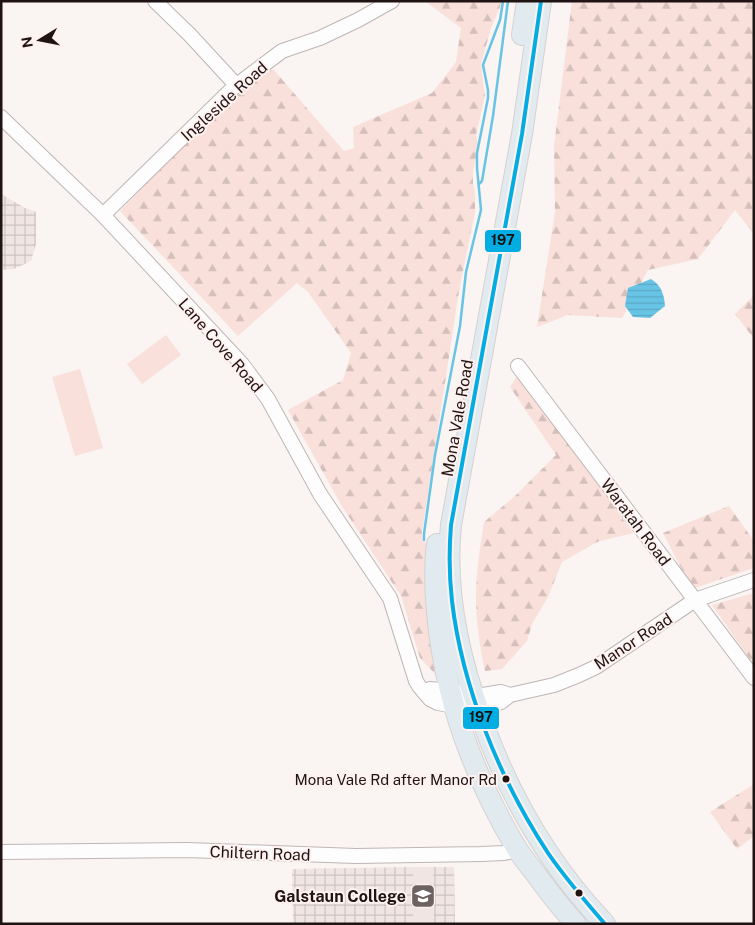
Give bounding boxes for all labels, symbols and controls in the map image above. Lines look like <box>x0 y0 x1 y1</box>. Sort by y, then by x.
north arrow <box>15 15 65 65</box>
text: N <box>18 35 36 49</box>
street label: Ingleside Road <box>177 58 271 145</box>
line badge: 197 <box>484 229 522 253</box>
text: 197 <box>491 232 515 248</box>
street label: Lane Cove Road <box>175 294 267 396</box>
street label: Mona Vale Road <box>438 358 477 478</box>
street label: Waratah Road <box>597 475 674 570</box>
street label: Manor Road <box>591 609 676 674</box>
line badge: 197 <box>462 706 500 730</box>
text: 197 <box>469 709 493 725</box>
place label: Mona Vale Rd after Manor Rd <box>295 771 497 788</box>
marker: Mona Vale Rd after Manor Rd <box>501 774 511 784</box>
street label: Chiltern Road <box>209 842 311 865</box>
school or university icon: Galstaun College <box>410 883 436 909</box>
place label: Galstaun College <box>274 887 406 906</box>
unlabelled marker <box>574 888 584 898</box>

